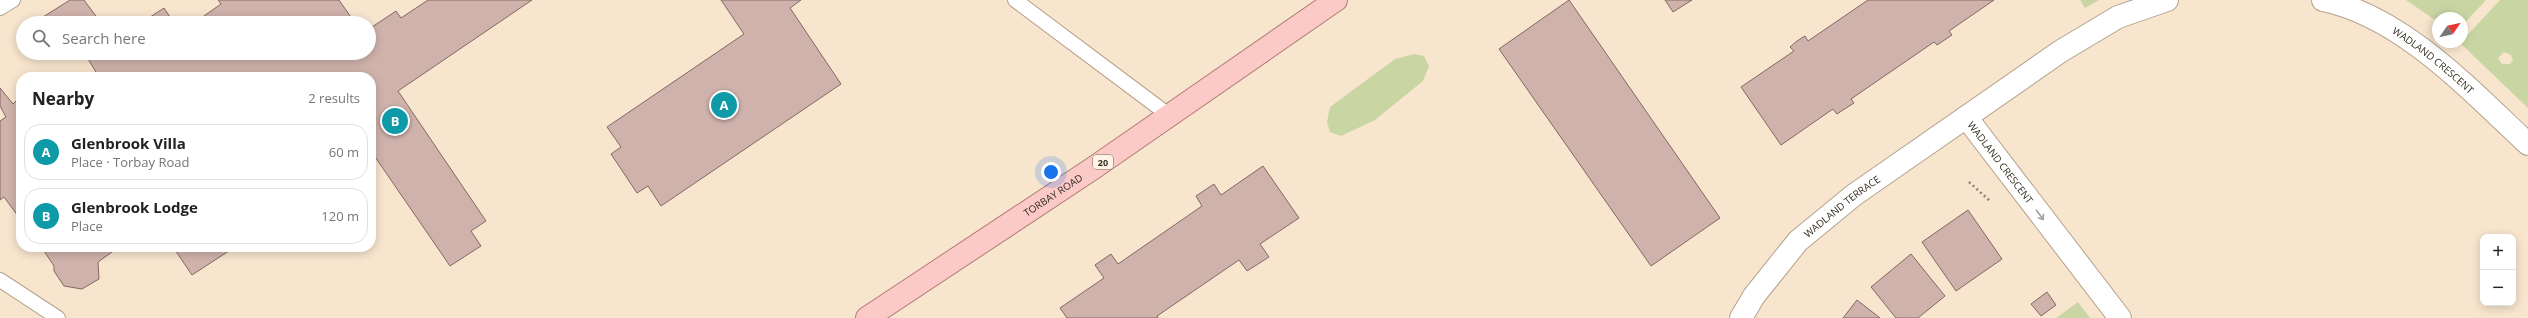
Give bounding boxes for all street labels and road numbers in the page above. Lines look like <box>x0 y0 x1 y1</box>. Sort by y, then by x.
street label: WADLAND CRESCENT <box>2390 24 2477 97</box>
street label: WADLAND CRESCENT <box>1965 118 2037 207</box>
road number: 20 <box>1093 155 1113 169</box>
street label: TORBAY ROAD <box>1021 170 1085 219</box>
street label: WADLAND TERRACE <box>1801 172 1883 241</box>

